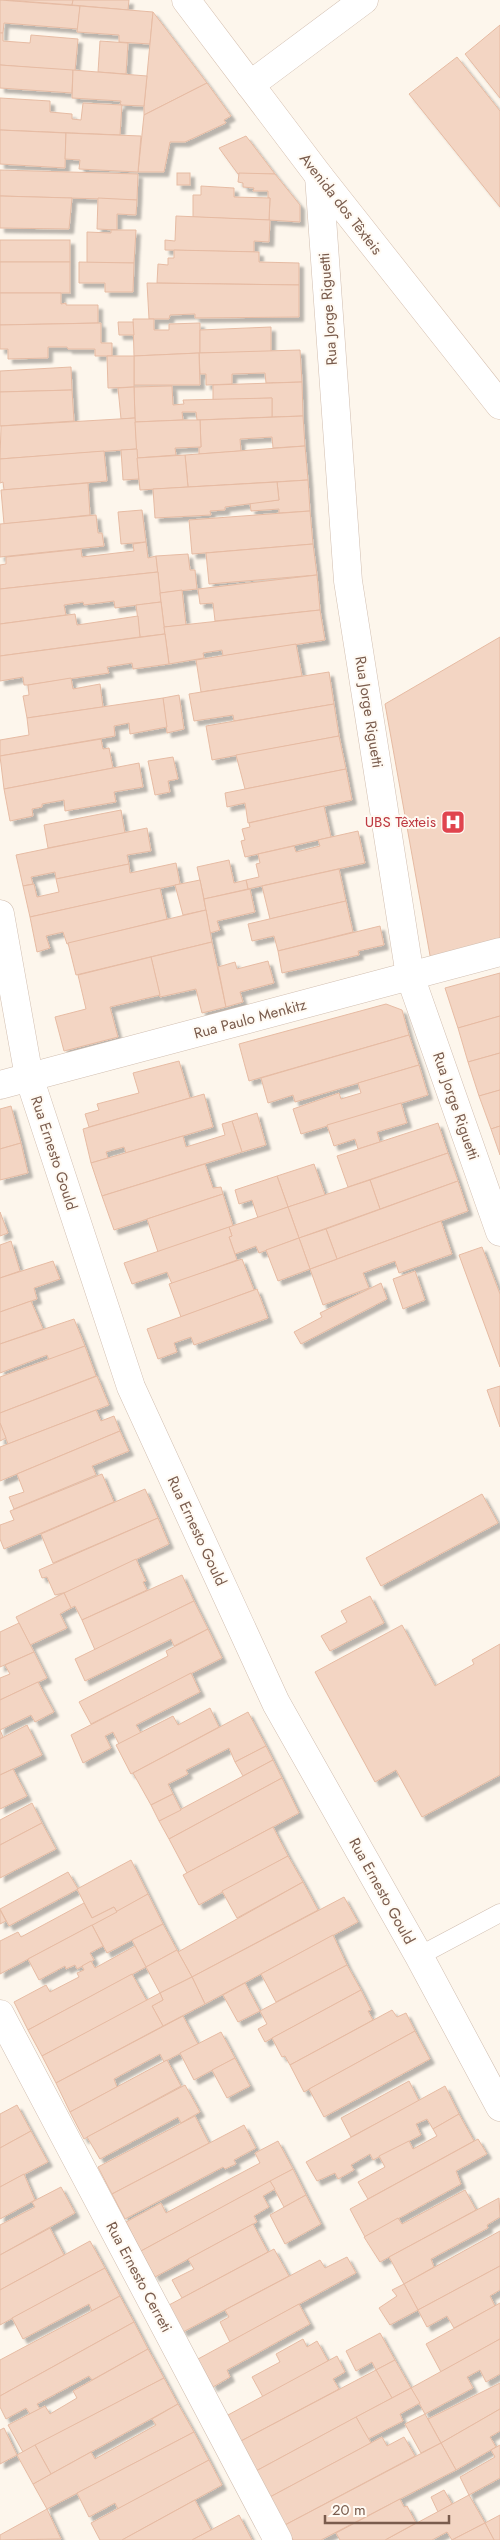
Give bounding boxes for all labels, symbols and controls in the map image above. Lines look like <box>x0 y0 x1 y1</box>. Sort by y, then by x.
street label: Avenida dos Têxteis <box>294 149 388 259</box>
street label: Rua Jorge Riguetti <box>313 252 343 366</box>
street label: Rua Jorge Riguetti <box>349 654 389 770</box>
hospital icon: UBS Têxteis <box>440 809 466 835</box>
place label: UBS Têxteis <box>365 811 436 833</box>
street label: Rua Paulo Menkitz <box>191 993 309 1045</box>
street label: Rua Jorge Riguetti <box>427 1049 485 1163</box>
street label: Rua Ernesto Gould <box>25 1093 83 1213</box>
street label: Rua Ernesto Gould <box>162 1472 232 1590</box>
street label: Rua Ernesto Gould <box>344 1834 420 1948</box>
street label: Rua Ernesto Cerreti <box>101 2218 177 2336</box>
scale bar <box>325 2492 449 2524</box>
text: 20 m <box>332 2499 366 2521</box>

